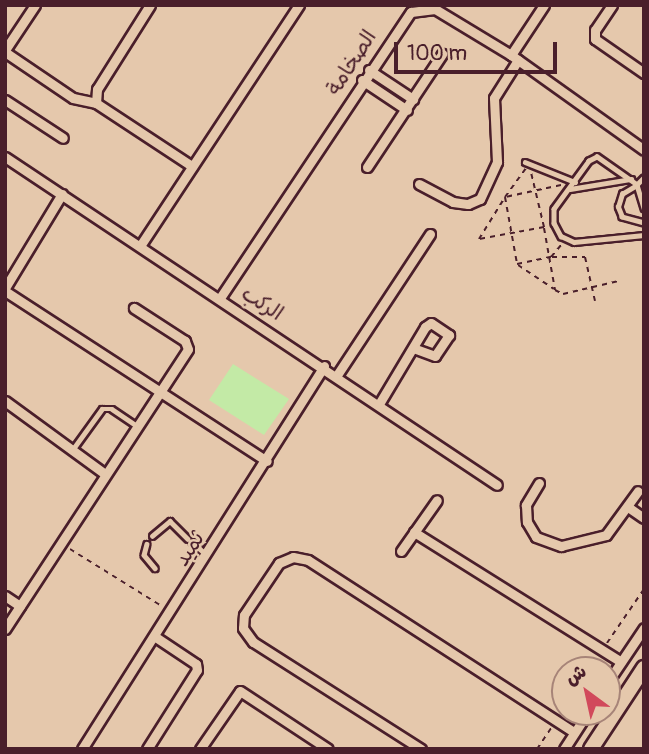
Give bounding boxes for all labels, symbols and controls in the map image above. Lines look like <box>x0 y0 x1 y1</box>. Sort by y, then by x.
street label: الصخامة <box>322 26 382 100</box>
scale bar <box>397 28 560 72</box>
text: 100 m <box>407 40 467 67</box>
street label: الركب <box>236 281 288 327</box>
street label: ثميد <box>170 527 210 571</box>
north arrow <box>551 656 621 726</box>
text: ش <box>560 659 591 691</box>

